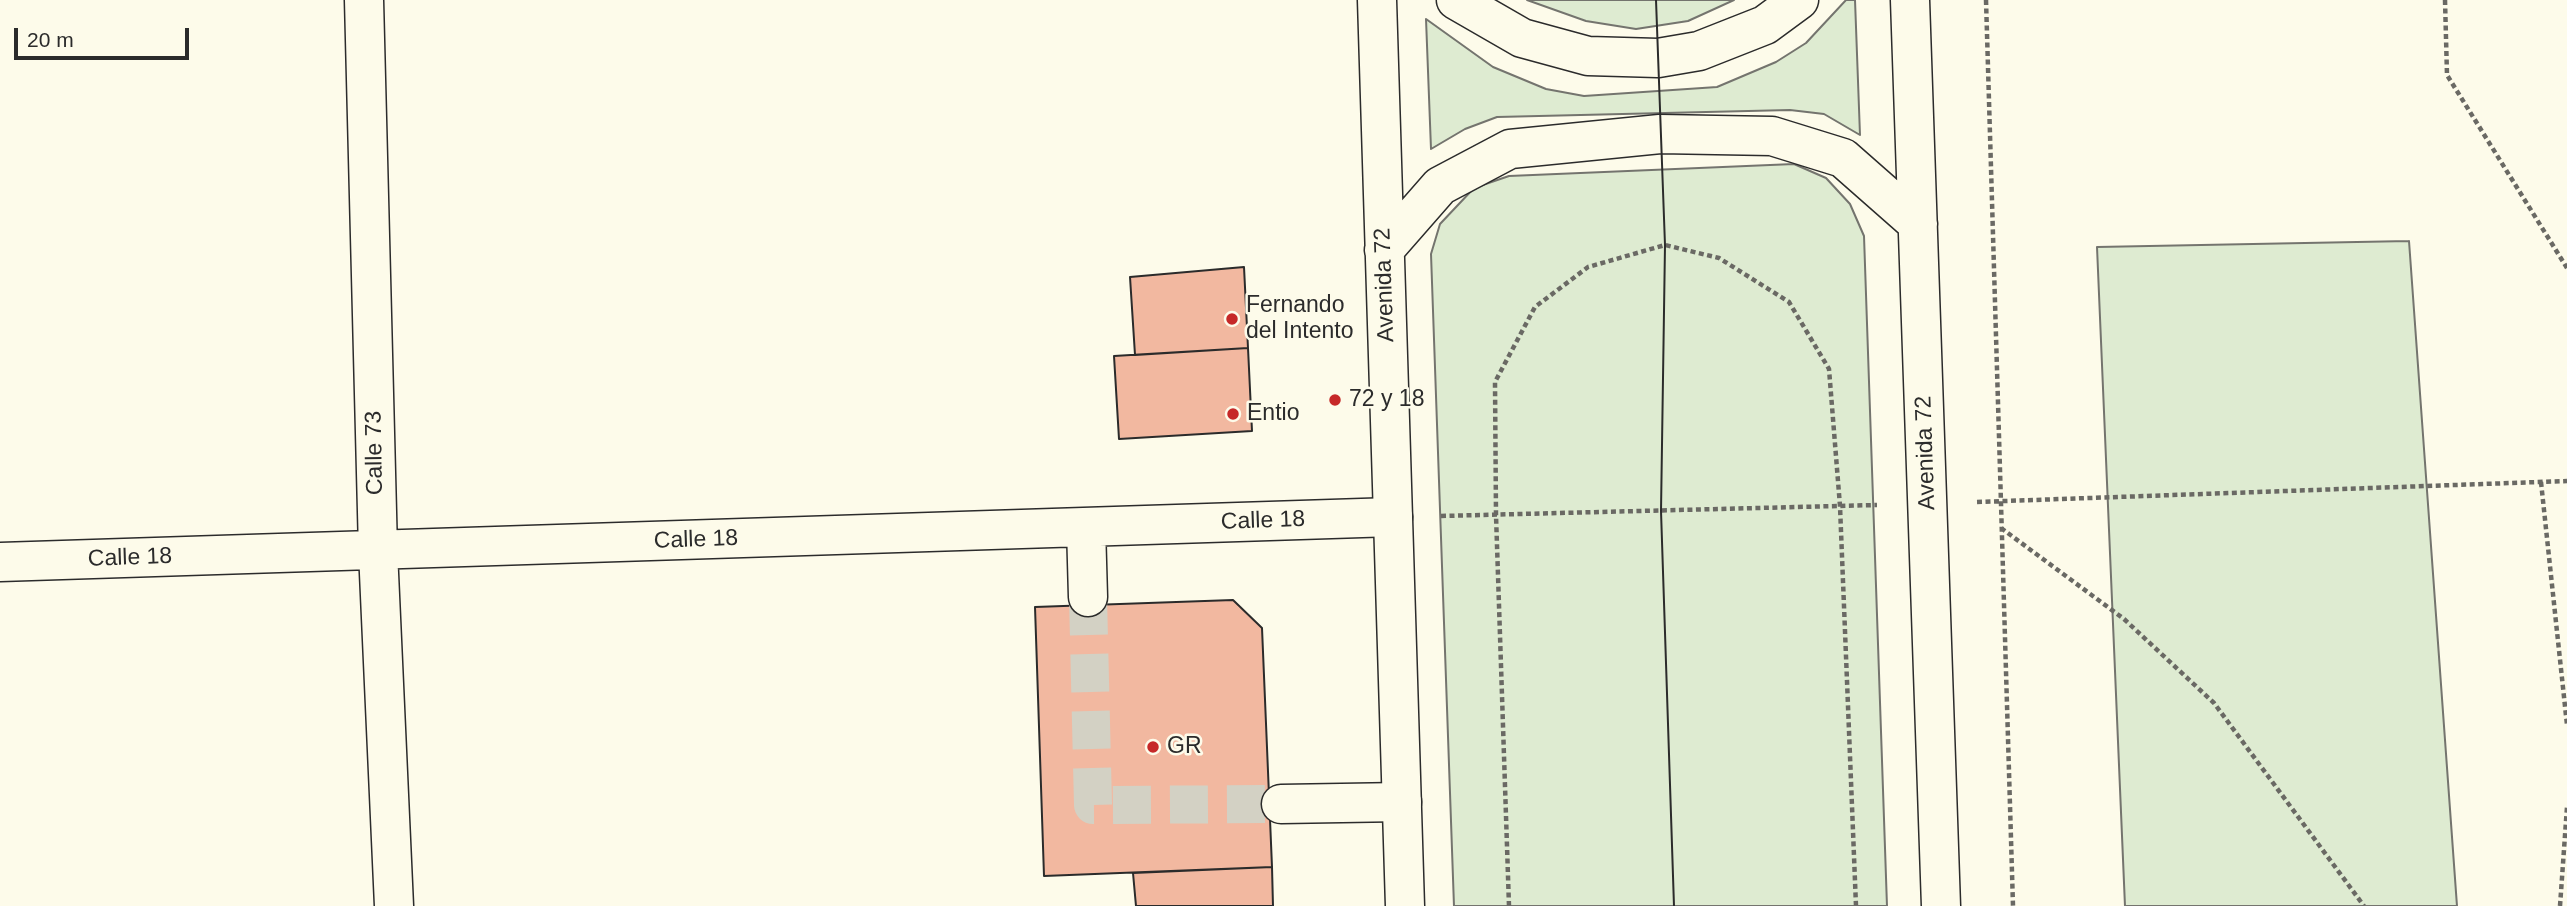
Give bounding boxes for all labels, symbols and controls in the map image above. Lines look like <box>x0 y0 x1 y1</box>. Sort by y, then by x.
scale bar <box>18 14 192 58</box>
text: 20 m <box>27 28 74 51</box>
street label: Avenida 72 <box>1369 227 1401 343</box>
place label: Fernando del Intento <box>1246 292 1353 346</box>
marker: Fernando del Intento <box>1224 311 1240 327</box>
place label: 72 y 18 <box>1349 386 1424 414</box>
marker: 72 y 18 <box>1327 392 1343 408</box>
street label: Avenida 72 <box>1910 395 1942 511</box>
place label: Entio <box>1247 400 1299 428</box>
marker: Entio <box>1225 406 1241 422</box>
street label: Calle 73 <box>360 411 390 495</box>
street label: Calle 18 <box>1220 506 1306 536</box>
street label: Calle 18 <box>653 525 739 555</box>
street label: Calle 18 <box>87 543 173 573</box>
place label: GR <box>1167 733 1202 761</box>
marker: GR <box>1145 739 1161 755</box>

